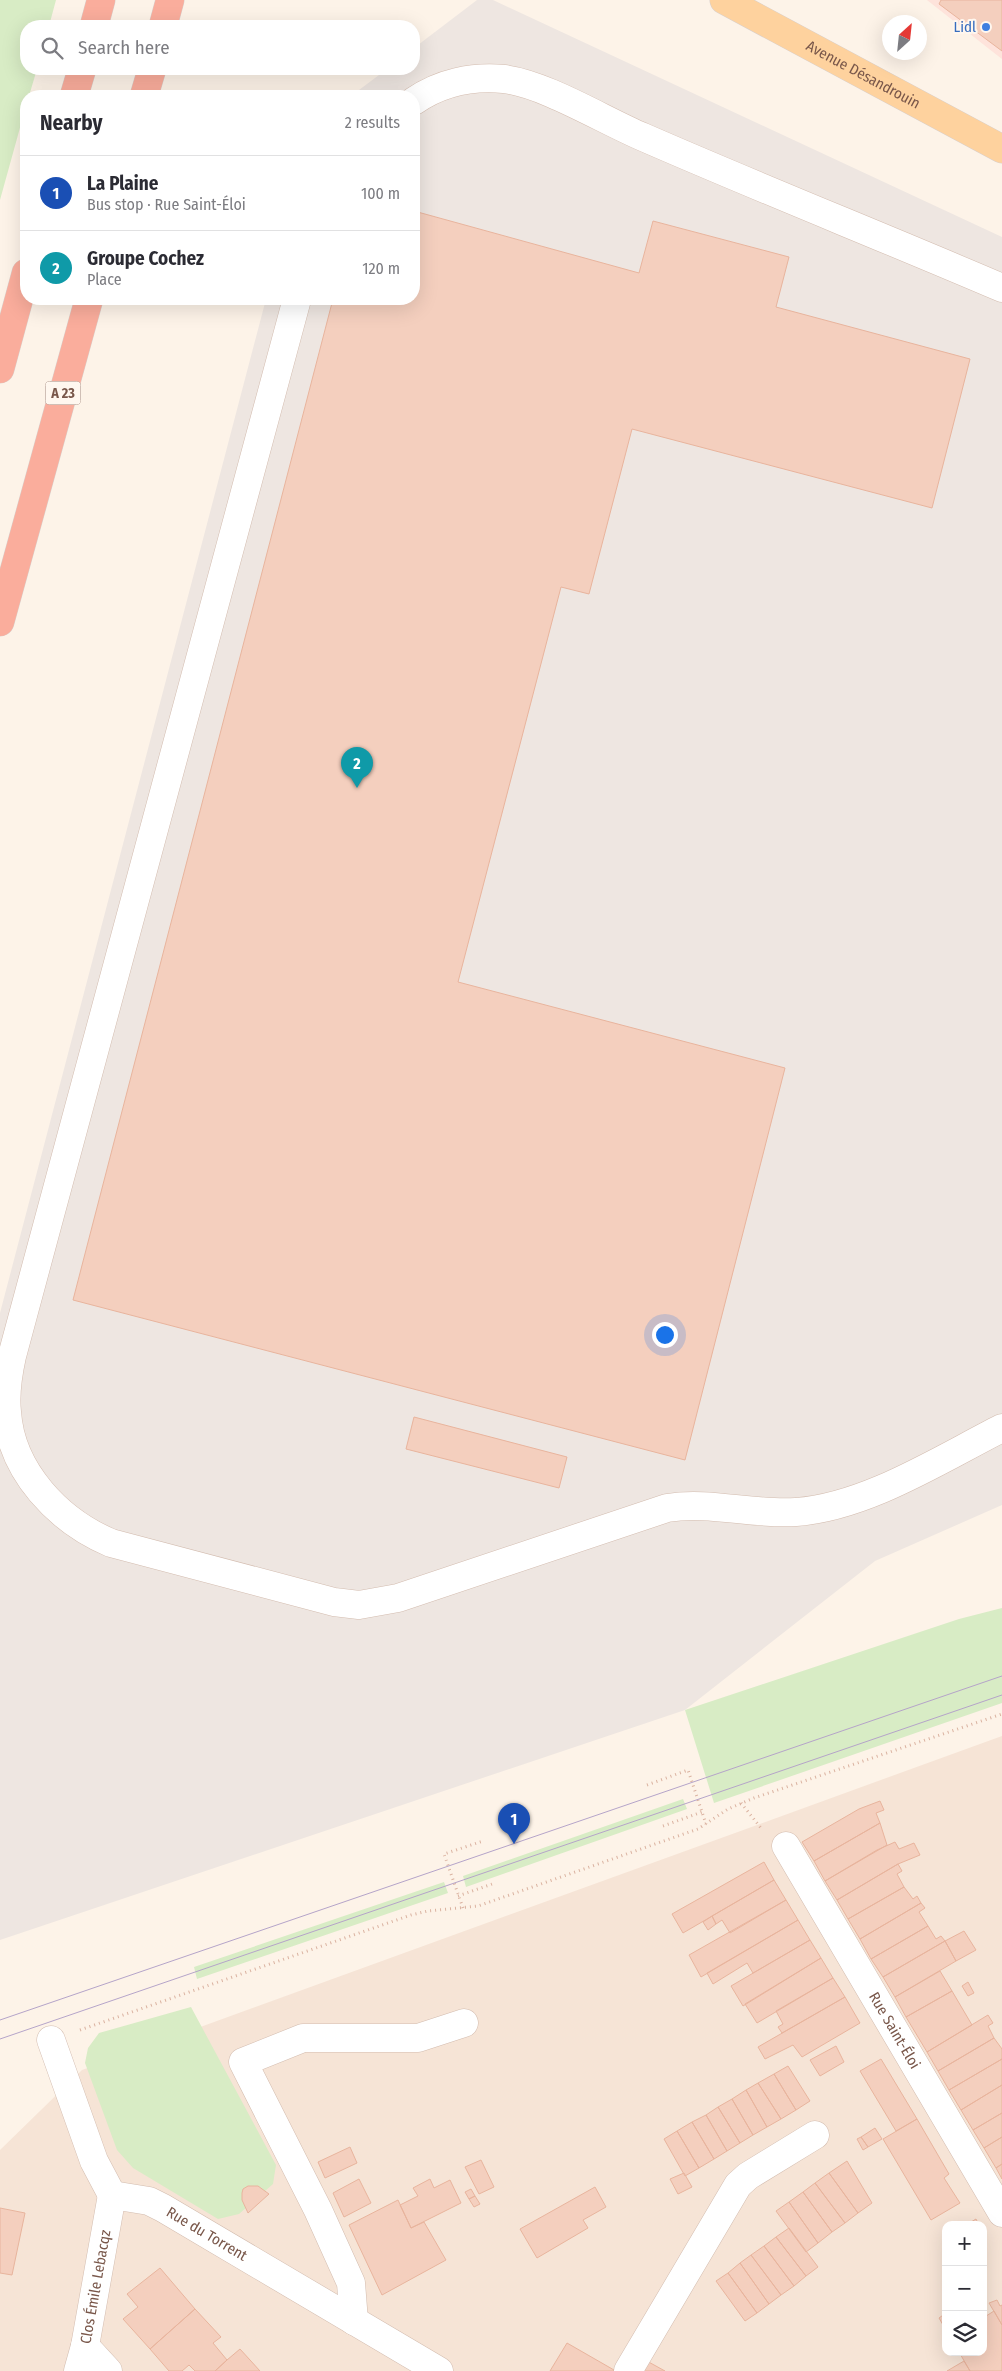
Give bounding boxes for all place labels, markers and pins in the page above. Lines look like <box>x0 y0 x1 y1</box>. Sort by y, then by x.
place label: Lidl <box>954 18 976 36</box>
marker: Lidl <box>980 21 992 33</box>
pin: 2 <box>341 747 373 788</box>
pin: 1 <box>498 1803 530 1844</box>

